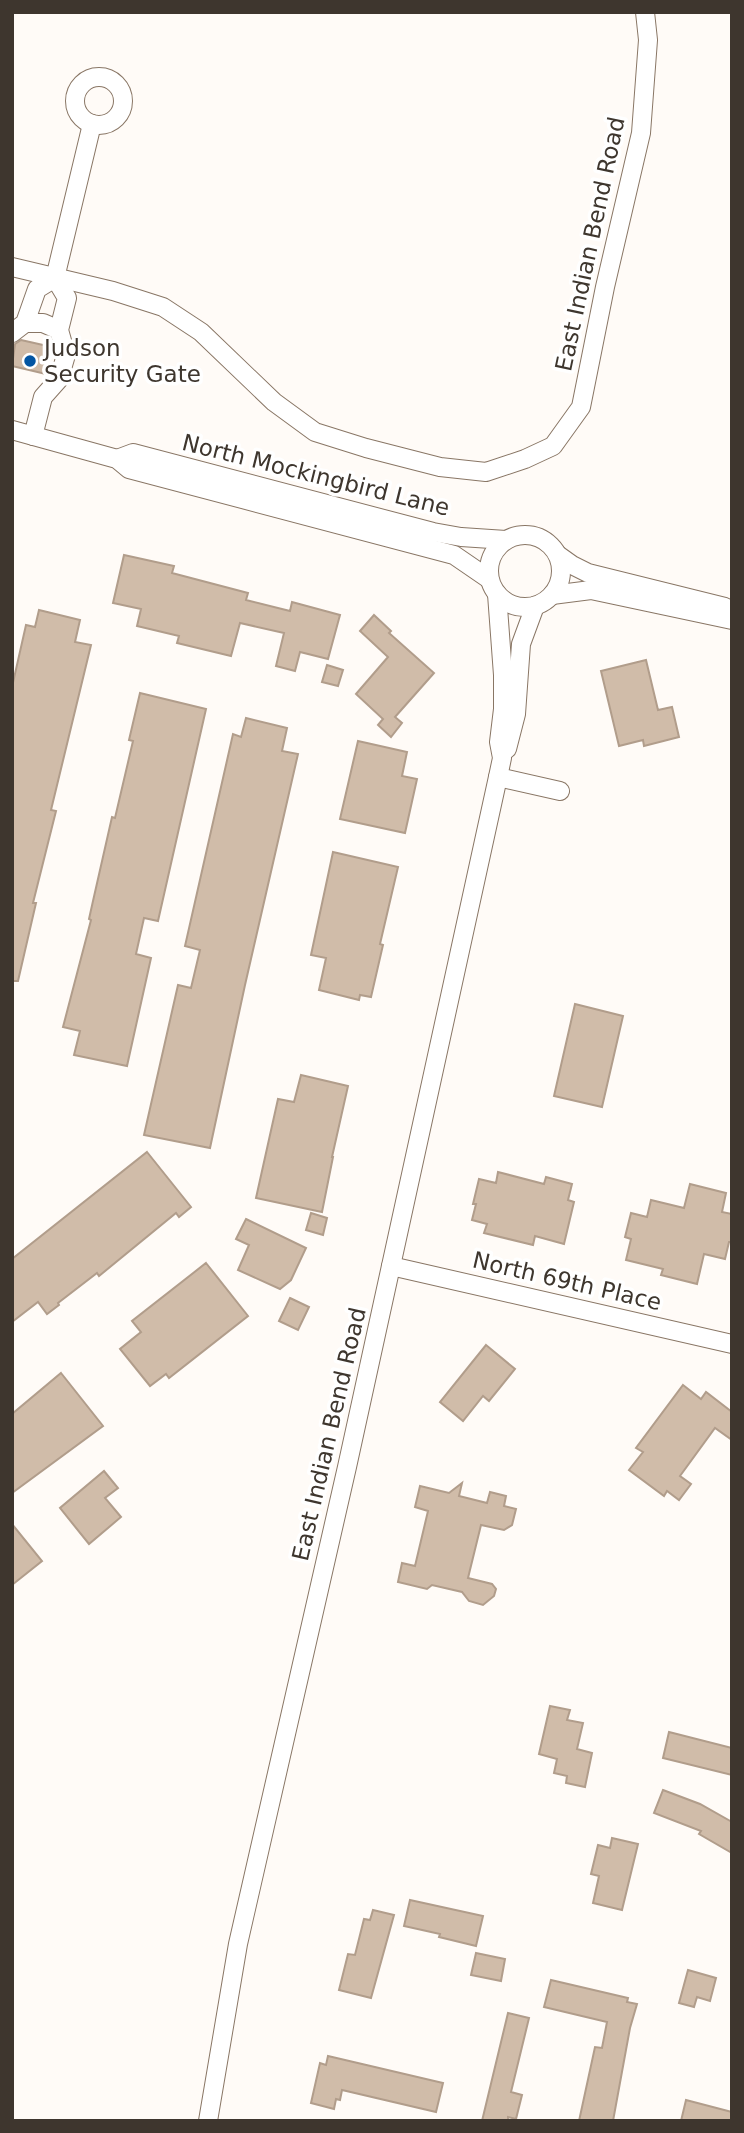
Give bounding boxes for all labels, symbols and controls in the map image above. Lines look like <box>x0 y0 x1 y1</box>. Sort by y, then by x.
street label: East Indian Bend Road <box>550 114 630 374</box>
place label: Judson Security Gate <box>42 335 201 387</box>
marker: Judson Security Gate <box>22 353 38 369</box>
street label: North Mockingbird Lane <box>180 429 452 521</box>
street label: North 69th Place <box>470 1247 664 1315</box>
street label: East Indian Bend Road <box>287 1305 371 1563</box>

